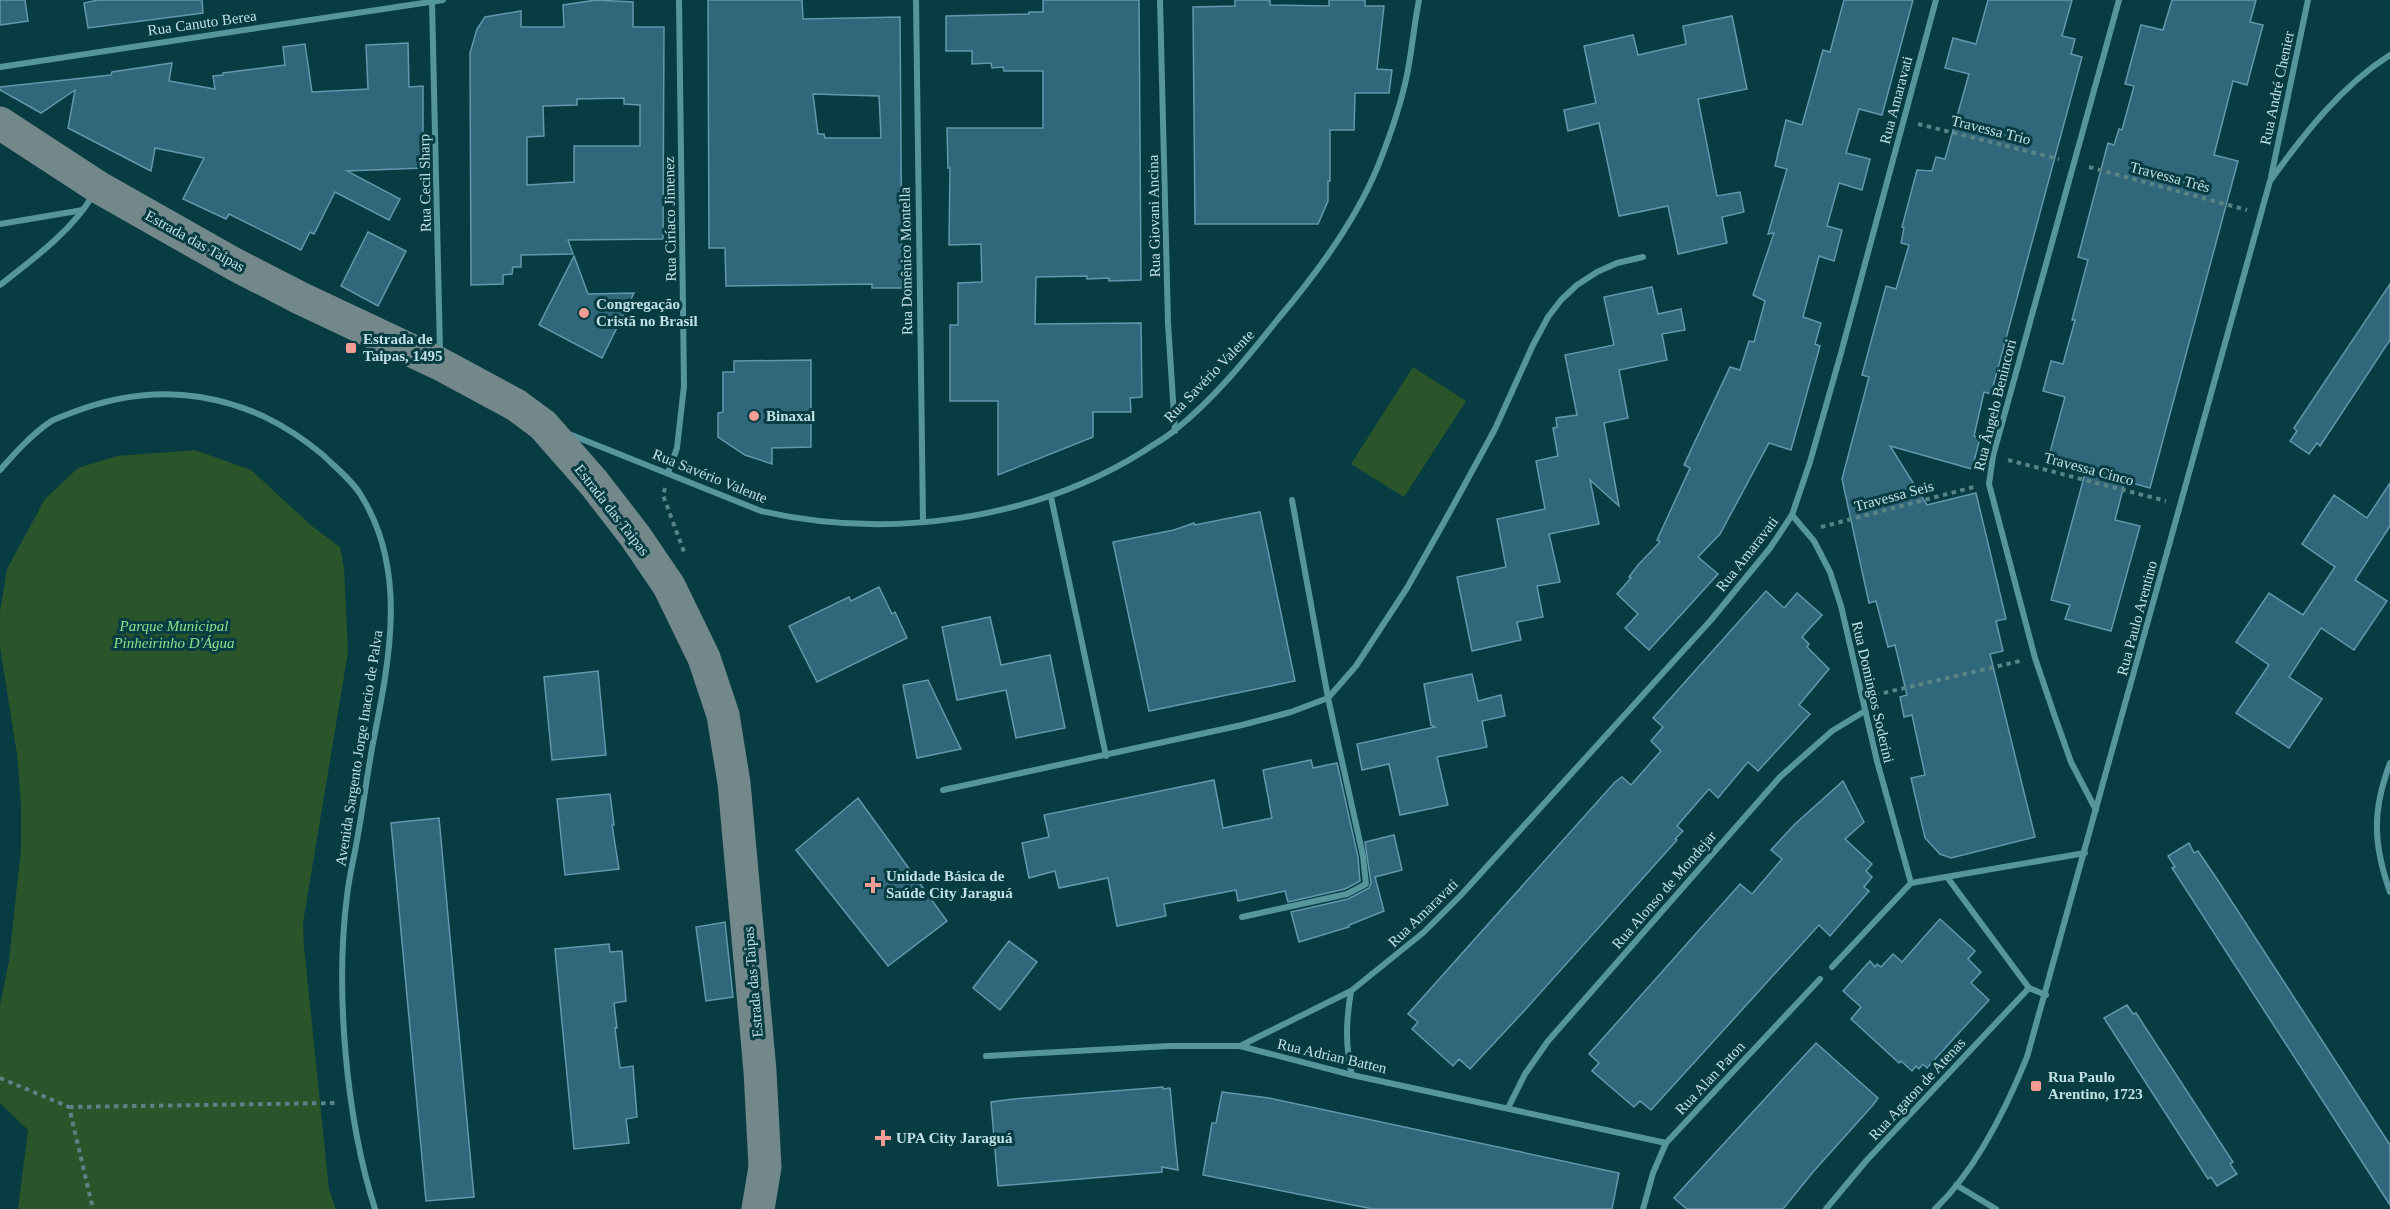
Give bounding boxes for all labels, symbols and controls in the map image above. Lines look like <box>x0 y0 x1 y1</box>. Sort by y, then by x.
street label: Rua Canuto Berea <box>146 7 258 39</box>
street label: Rua André Chenier <box>2257 30 2297 146</box>
street label: Rua Amaravati <box>1877 54 1915 146</box>
street label: Travessa Trio <box>1949 112 2033 148</box>
street label: Rua Cecil Sharp <box>416 134 434 232</box>
street label: Rua Giovani Ancina <box>1145 154 1163 277</box>
street label: Rua Ciríaco Jimenez <box>661 156 679 282</box>
street label: Travessa Três <box>2128 159 2212 195</box>
street label: Rua Domênico Montella <box>897 186 915 335</box>
street label: Estrada das Taipas <box>143 207 248 275</box>
place label: Congregação Cristã no Brasil <box>596 296 698 329</box>
marker: Congregação Cristã no Brasil <box>577 306 591 320</box>
street label: Rua Savério Valente <box>1161 326 1257 426</box>
place label: Estrada de Taipas, 1495 <box>363 331 442 364</box>
street label: Rua Ângelo Benincori <box>1971 338 2019 472</box>
marker: Estrada de Taipas, 1495 <box>344 341 358 355</box>
place label: Binaxal <box>766 408 815 424</box>
marker: Binaxal <box>747 409 761 423</box>
street label: Rua Savério Valente <box>650 446 770 506</box>
street label: Travessa Cinco <box>2042 449 2136 489</box>
street label: Estrada das Taipas <box>571 461 653 559</box>
street label: Travessa Seis <box>1853 478 1936 514</box>
street label: Rua Amaravati <box>1713 513 1781 595</box>
street label: Rua Paulo Arentino <box>2114 559 2160 677</box>
park label: Parque Municipal Pinheirinho D'Água <box>112 618 235 651</box>
street label: Rua Domingos Soderini <box>1849 620 1897 764</box>
street label: Avenida Sargento Jorge Inacio de Palva <box>332 629 386 867</box>
street label: Rua Alonso de Mondejar <box>1609 828 1719 952</box>
place label: Unidade Básica de Saúde City Jaraguá <box>886 868 1013 901</box>
marker: Unidade Básica de Saúde City Jaraguá <box>864 876 882 894</box>
street label: Rua Amaravati <box>1385 876 1461 950</box>
street label: Estrada das Taipas <box>740 926 766 1038</box>
street label: Rua Agaton de Atenas <box>1866 1035 1969 1143</box>
street label: Rua Adrian Batten <box>1276 1036 1389 1076</box>
street label: Rua Alan Paton <box>1672 1038 1748 1118</box>
place label: Rua Paulo Arentino, 1723 <box>2048 1069 2143 1102</box>
marker: Rua Paulo Arentino, 1723 <box>2029 1079 2043 1093</box>
marker: UPA City Jaraguá <box>874 1129 892 1147</box>
place label: UPA City Jaraguá <box>896 1130 1013 1146</box>

